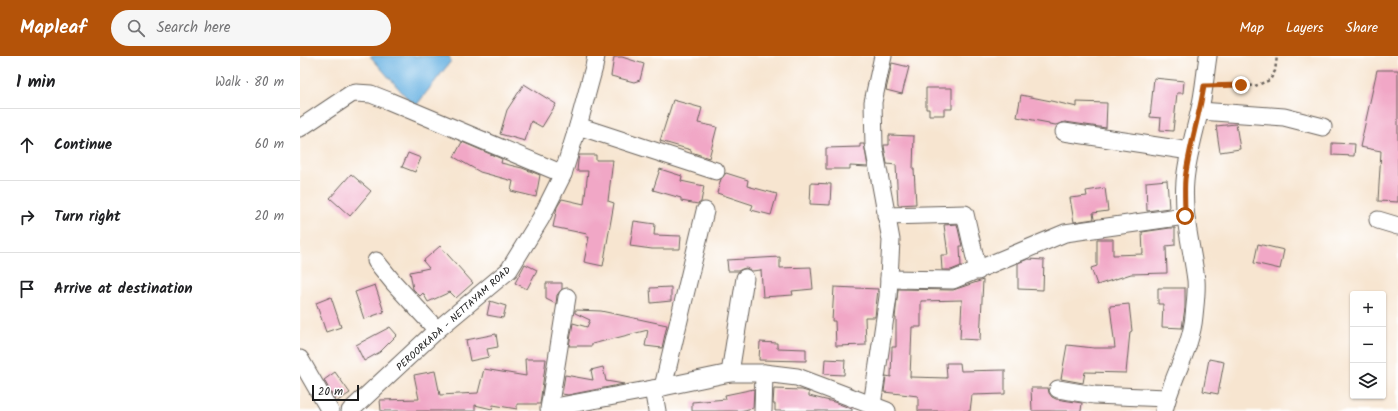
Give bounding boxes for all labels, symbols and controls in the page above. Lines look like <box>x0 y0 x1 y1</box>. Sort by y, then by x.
search box <box>111 10 391 46</box>
text: Mapleaf <box>20 13 87 43</box>
text: Search here <box>157 16 231 40</box>
icon: search <box>125 17 147 39</box>
text: Map <box>1240 17 1264 39</box>
text: Layers <box>1286 17 1324 39</box>
text: Share <box>1346 17 1378 39</box>
text: 1 min <box>16 69 55 96</box>
text: Walk · 80 m <box>215 72 284 93</box>
route end <box>1232 76 1250 94</box>
text: Continue <box>54 133 112 157</box>
icon: ahead <box>16 134 38 156</box>
text: 60 m <box>255 134 284 155</box>
text: Turn right <box>54 205 121 229</box>
icon: right <box>16 206 38 228</box>
text: 20 m <box>254 206 284 227</box>
route start <box>1176 207 1194 225</box>
street label: PEROORKADA - NETTAYAM ROAD <box>393 262 515 375</box>
text: Arrive at destination <box>54 277 193 301</box>
icon: arrive <box>16 278 38 300</box>
map controls <box>1350 291 1386 399</box>
button: + <box>1350 291 1386 327</box>
button: − <box>1350 327 1386 363</box>
button: layers <box>1350 363 1386 399</box>
scale bar <box>312 383 359 402</box>
text: 20 m <box>318 383 343 401</box>

